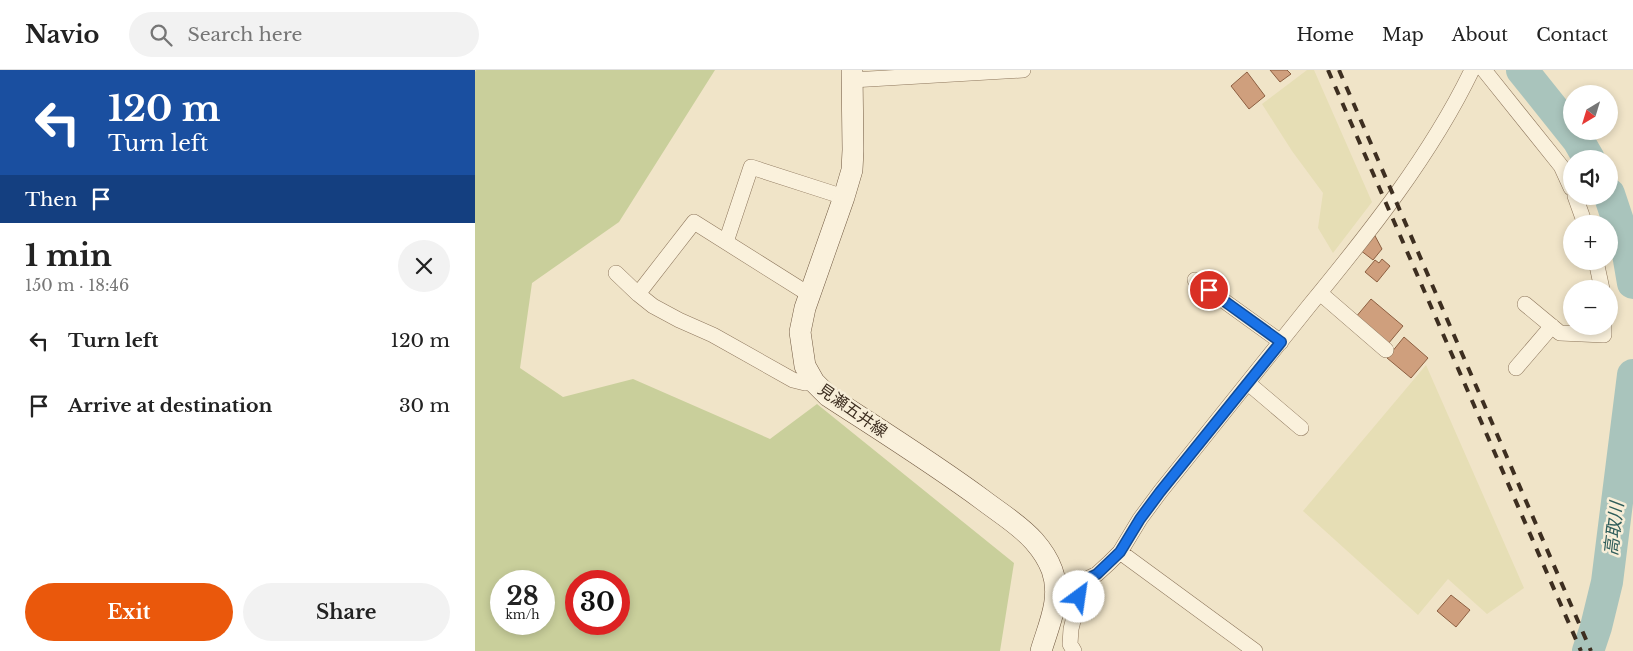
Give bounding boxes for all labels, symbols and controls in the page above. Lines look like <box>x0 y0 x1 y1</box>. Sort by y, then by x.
search box <box>129 12 479 57</box>
text: Navio <box>25 20 99 49</box>
icon: search <box>147 21 175 49</box>
text: Search here <box>187 23 302 46</box>
text: Home <box>1296 24 1354 46</box>
text: Map <box>1382 24 1424 46</box>
text: About <box>1452 24 1508 46</box>
text: Contact <box>1536 24 1608 46</box>
north arrow <box>1563 85 1617 140</box>
map controls <box>1563 85 1618 335</box>
text: 120 m <box>108 87 221 130</box>
icon: left <box>25 90 90 155</box>
text: Turn left <box>108 130 208 157</box>
button: sound <box>1563 150 1618 205</box>
icon: arrive <box>87 185 115 213</box>
text: Then <box>25 188 77 211</box>
button: + <box>1563 215 1618 270</box>
text: 1 min <box>25 237 112 274</box>
button: close <box>398 240 450 292</box>
pin <box>1188 269 1230 311</box>
text: 150 m · 18:46 <box>25 275 129 295</box>
icon: arrive <box>1195 276 1223 304</box>
button: − <box>1563 280 1618 335</box>
icon: left <box>25 327 53 355</box>
text: Turn left <box>68 329 159 352</box>
text: 120 m <box>390 329 450 352</box>
street label: 見瀬五井線 <box>814 379 892 441</box>
icon: arrive <box>25 392 53 420</box>
text: Arrive at destination <box>68 394 272 417</box>
text: 30 m <box>399 394 450 417</box>
water label: 高取川 <box>1600 499 1628 557</box>
speed limit sign: 30 <box>565 570 630 635</box>
position arrow <box>1052 570 1104 622</box>
text: 28 <box>506 581 539 612</box>
button: Exit <box>25 583 233 641</box>
button: Share <box>243 583 450 641</box>
text: km/h <box>505 607 540 622</box>

